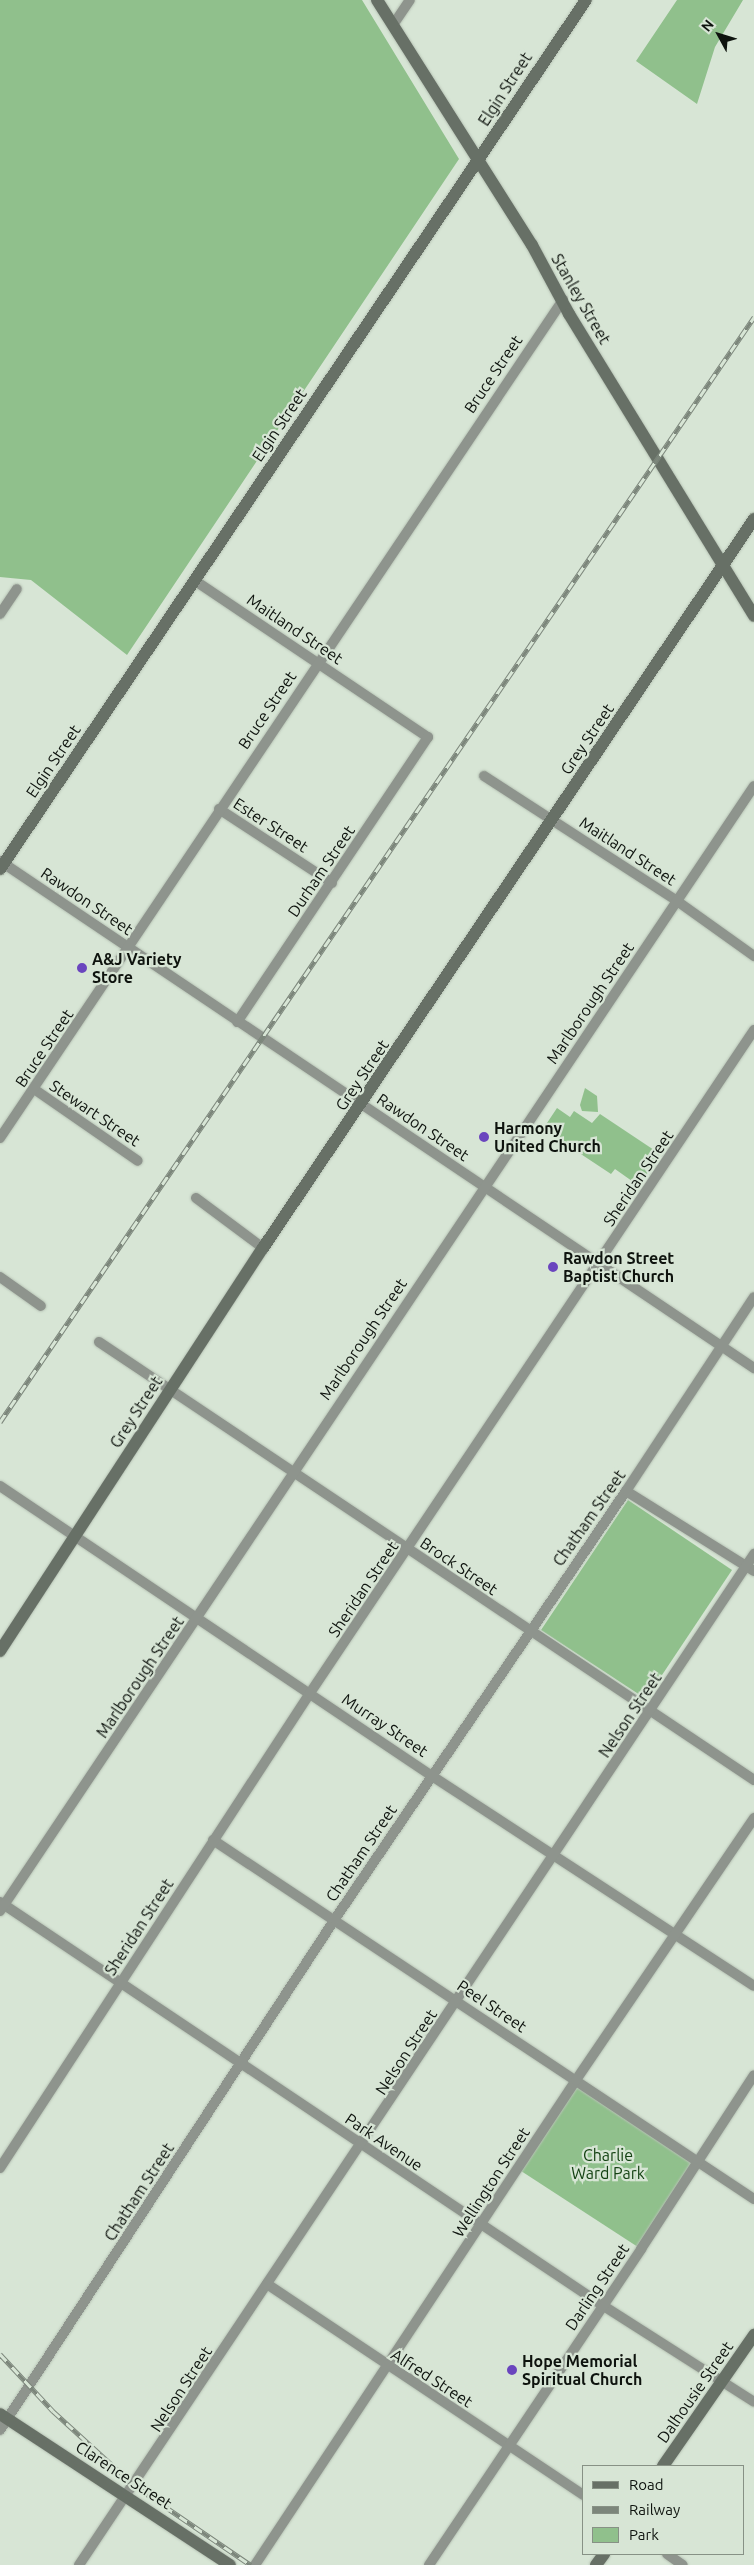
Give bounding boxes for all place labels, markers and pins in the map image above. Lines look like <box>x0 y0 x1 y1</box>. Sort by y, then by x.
place label: A&J Variety Store <box>92 949 182 987</box>
marker: A&J Variety Store <box>76 962 88 974</box>
place label: Harmony United Church <box>494 1118 601 1156</box>
marker: Harmony United Church <box>478 1131 490 1143</box>
place label: Rawdon Street Baptist Church <box>563 1248 674 1286</box>
marker: Rawdon Street Baptist Church <box>547 1261 559 1273</box>
place label: Hope Memorial Spiritual Church <box>522 2351 642 2389</box>
marker: Hope Memorial Spiritual Church <box>506 2364 518 2376</box>

